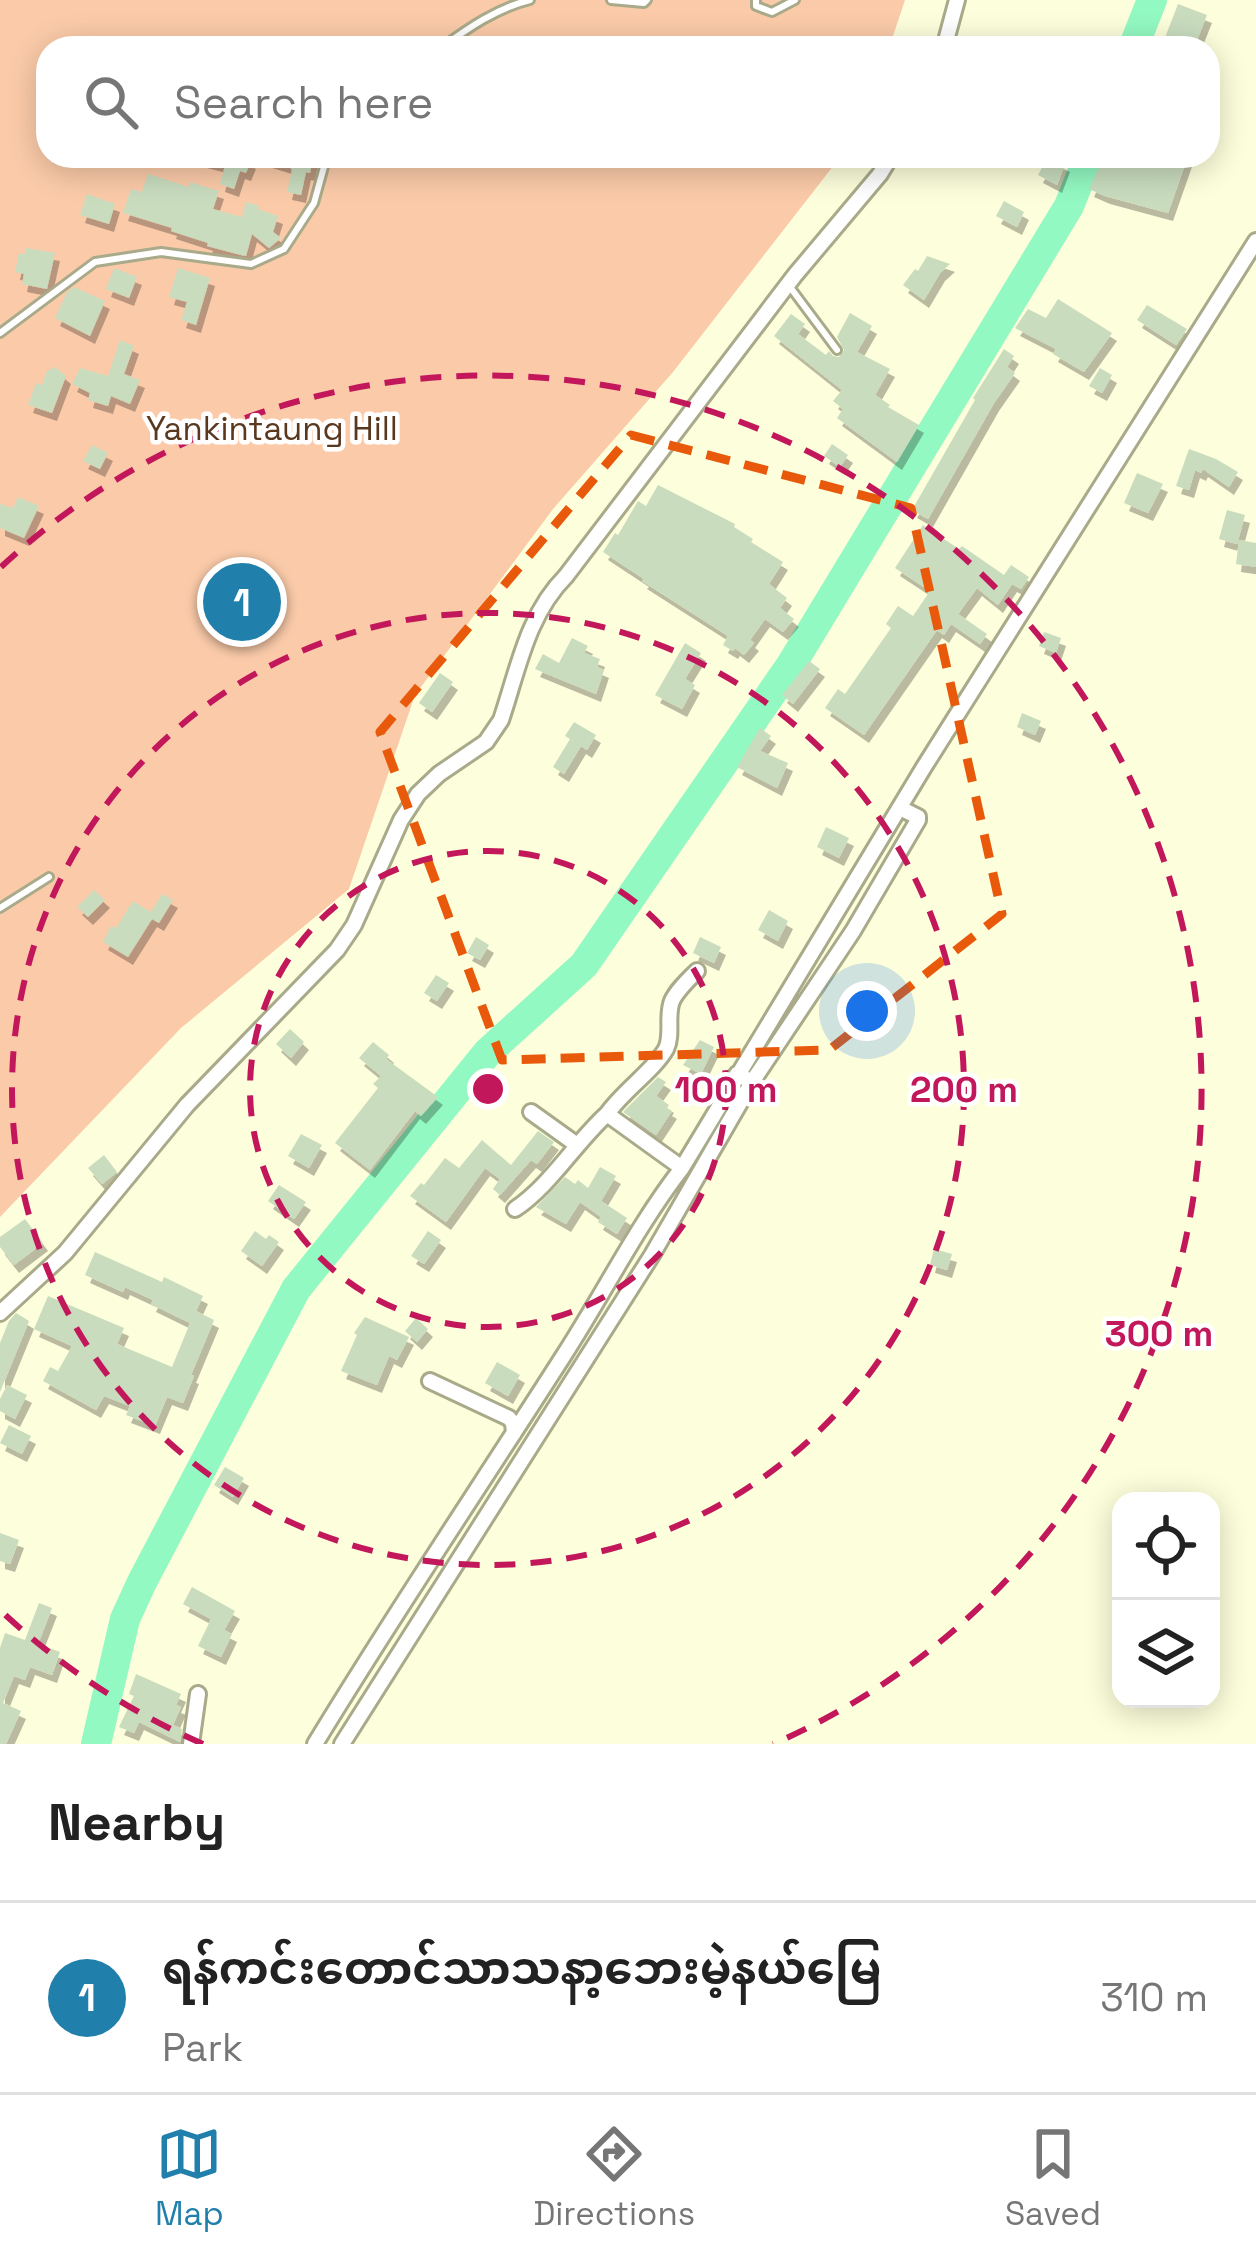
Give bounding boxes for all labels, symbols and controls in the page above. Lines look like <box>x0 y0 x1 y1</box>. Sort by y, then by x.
search box <box>36 36 1220 168</box>
icon: search <box>78 69 144 135</box>
text: Search here <box>174 74 433 131</box>
park label: Yankintaung Hill <box>146 408 398 450</box>
pin: 1 <box>203 557 281 647</box>
your location <box>837 981 897 1041</box>
text: 100 m <box>675 1067 777 1113</box>
text: 200 m <box>910 1067 1018 1113</box>
centre of rings <box>467 1068 509 1110</box>
text: 300 m <box>1105 1311 1213 1357</box>
map controls <box>1112 1492 1220 1708</box>
button: locate <box>1112 1492 1220 1600</box>
button: layers <box>1112 1600 1220 1708</box>
text: Nearby <box>48 1790 225 1855</box>
text: ရန်ကင်းတောင်သာသနာ့ဘေးမဲ့နယ်မြေ <box>162 1940 881 1997</box>
text: 1 <box>78 1973 96 2022</box>
text: 310 m <box>1100 1973 1208 2022</box>
text: Park <box>162 2023 243 2072</box>
tab: Map <box>155 2121 224 2235</box>
tab: Directions <box>533 2121 695 2235</box>
tab: Saved <box>1005 2121 1101 2235</box>

